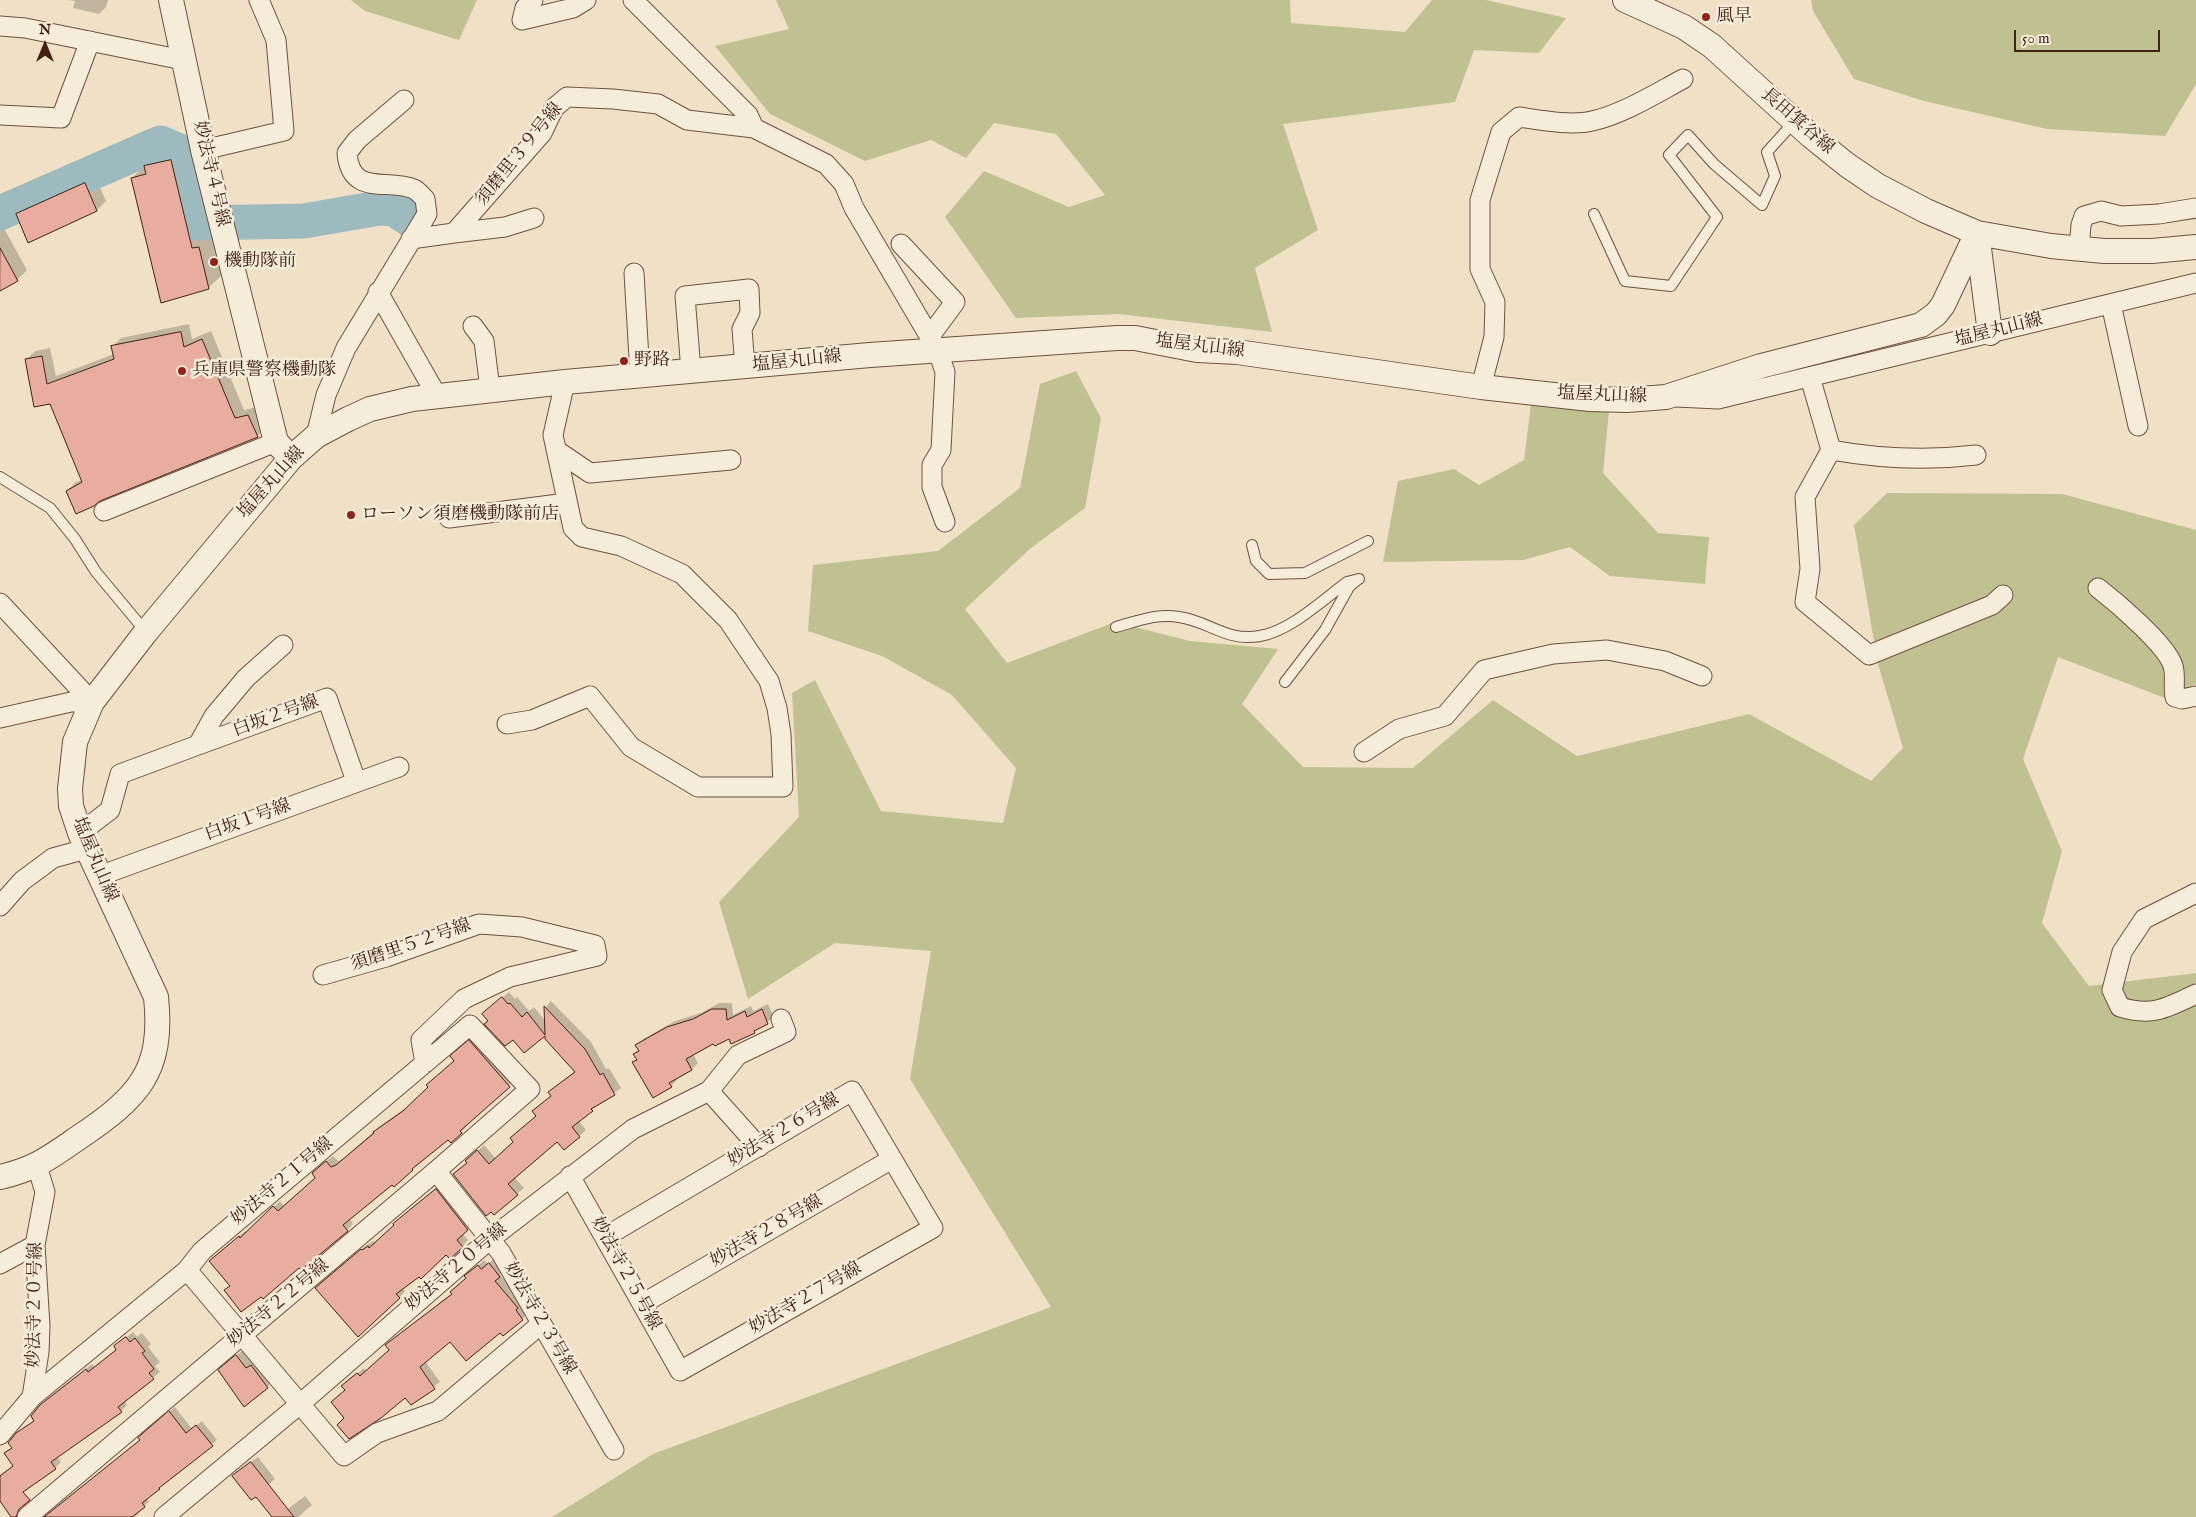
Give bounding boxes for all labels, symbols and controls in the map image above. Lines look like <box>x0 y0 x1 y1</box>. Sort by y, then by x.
place label: 風早 <box>1716 6 1752 28</box>
marker: 風早 <box>1700 11 1712 23</box>
north arrow <box>20 20 70 70</box>
scale bar <box>2016 20 2162 52</box>
text: N <box>39 21 51 39</box>
text: 50 m <box>2022 29 2050 48</box>
street label: 長田箕谷線 <box>1756 84 1838 160</box>
street label: 須磨里３９号線 <box>472 99 568 211</box>
street label: 妙法寺４号線 <box>187 119 233 229</box>
place label: 機動隊前 <box>224 251 296 273</box>
marker: 機動隊前 <box>208 256 220 268</box>
street label: 塩屋丸山線 <box>1953 310 2045 352</box>
street label: 塩屋丸山線 <box>1154 331 1246 363</box>
street label: 塩屋丸山線 <box>751 347 843 377</box>
place label: 野路 <box>634 350 670 372</box>
marker: 野路 <box>618 355 630 367</box>
place label: 兵庫県警察機動隊 <box>192 360 336 382</box>
marker: 兵庫県警察機動隊 <box>176 365 188 377</box>
street label: 塩屋丸山線 <box>1557 384 1647 408</box>
street label: 塩屋丸山線 <box>234 442 310 524</box>
place label: ローソン須磨機動隊前店 <box>361 504 559 526</box>
marker: ローソン須磨機動隊前店 <box>345 509 357 521</box>
street label: 白坂２号線 <box>230 691 322 743</box>
street label: 白坂１号線 <box>202 795 294 847</box>
street label: 塩屋丸山線 <box>66 814 122 906</box>
street label: 須磨里５２号線 <box>348 915 474 977</box>
street label: 妙法寺２６号線 <box>724 1089 844 1173</box>
street label: 妙法寺２１号線 <box>228 1133 338 1231</box>
street label: 妙法寺２８号線 <box>707 1191 827 1273</box>
street label: 妙法寺２５号線 <box>585 1214 665 1334</box>
street label: 妙法寺２０号線 <box>402 1219 512 1317</box>
street label: 妙法寺２０号線 <box>24 1242 48 1368</box>
street label: 妙法寺２２号線 <box>224 1255 334 1353</box>
street label: 妙法寺２７号線 <box>746 1258 866 1340</box>
street label: 妙法寺２３号線 <box>498 1259 580 1379</box>

